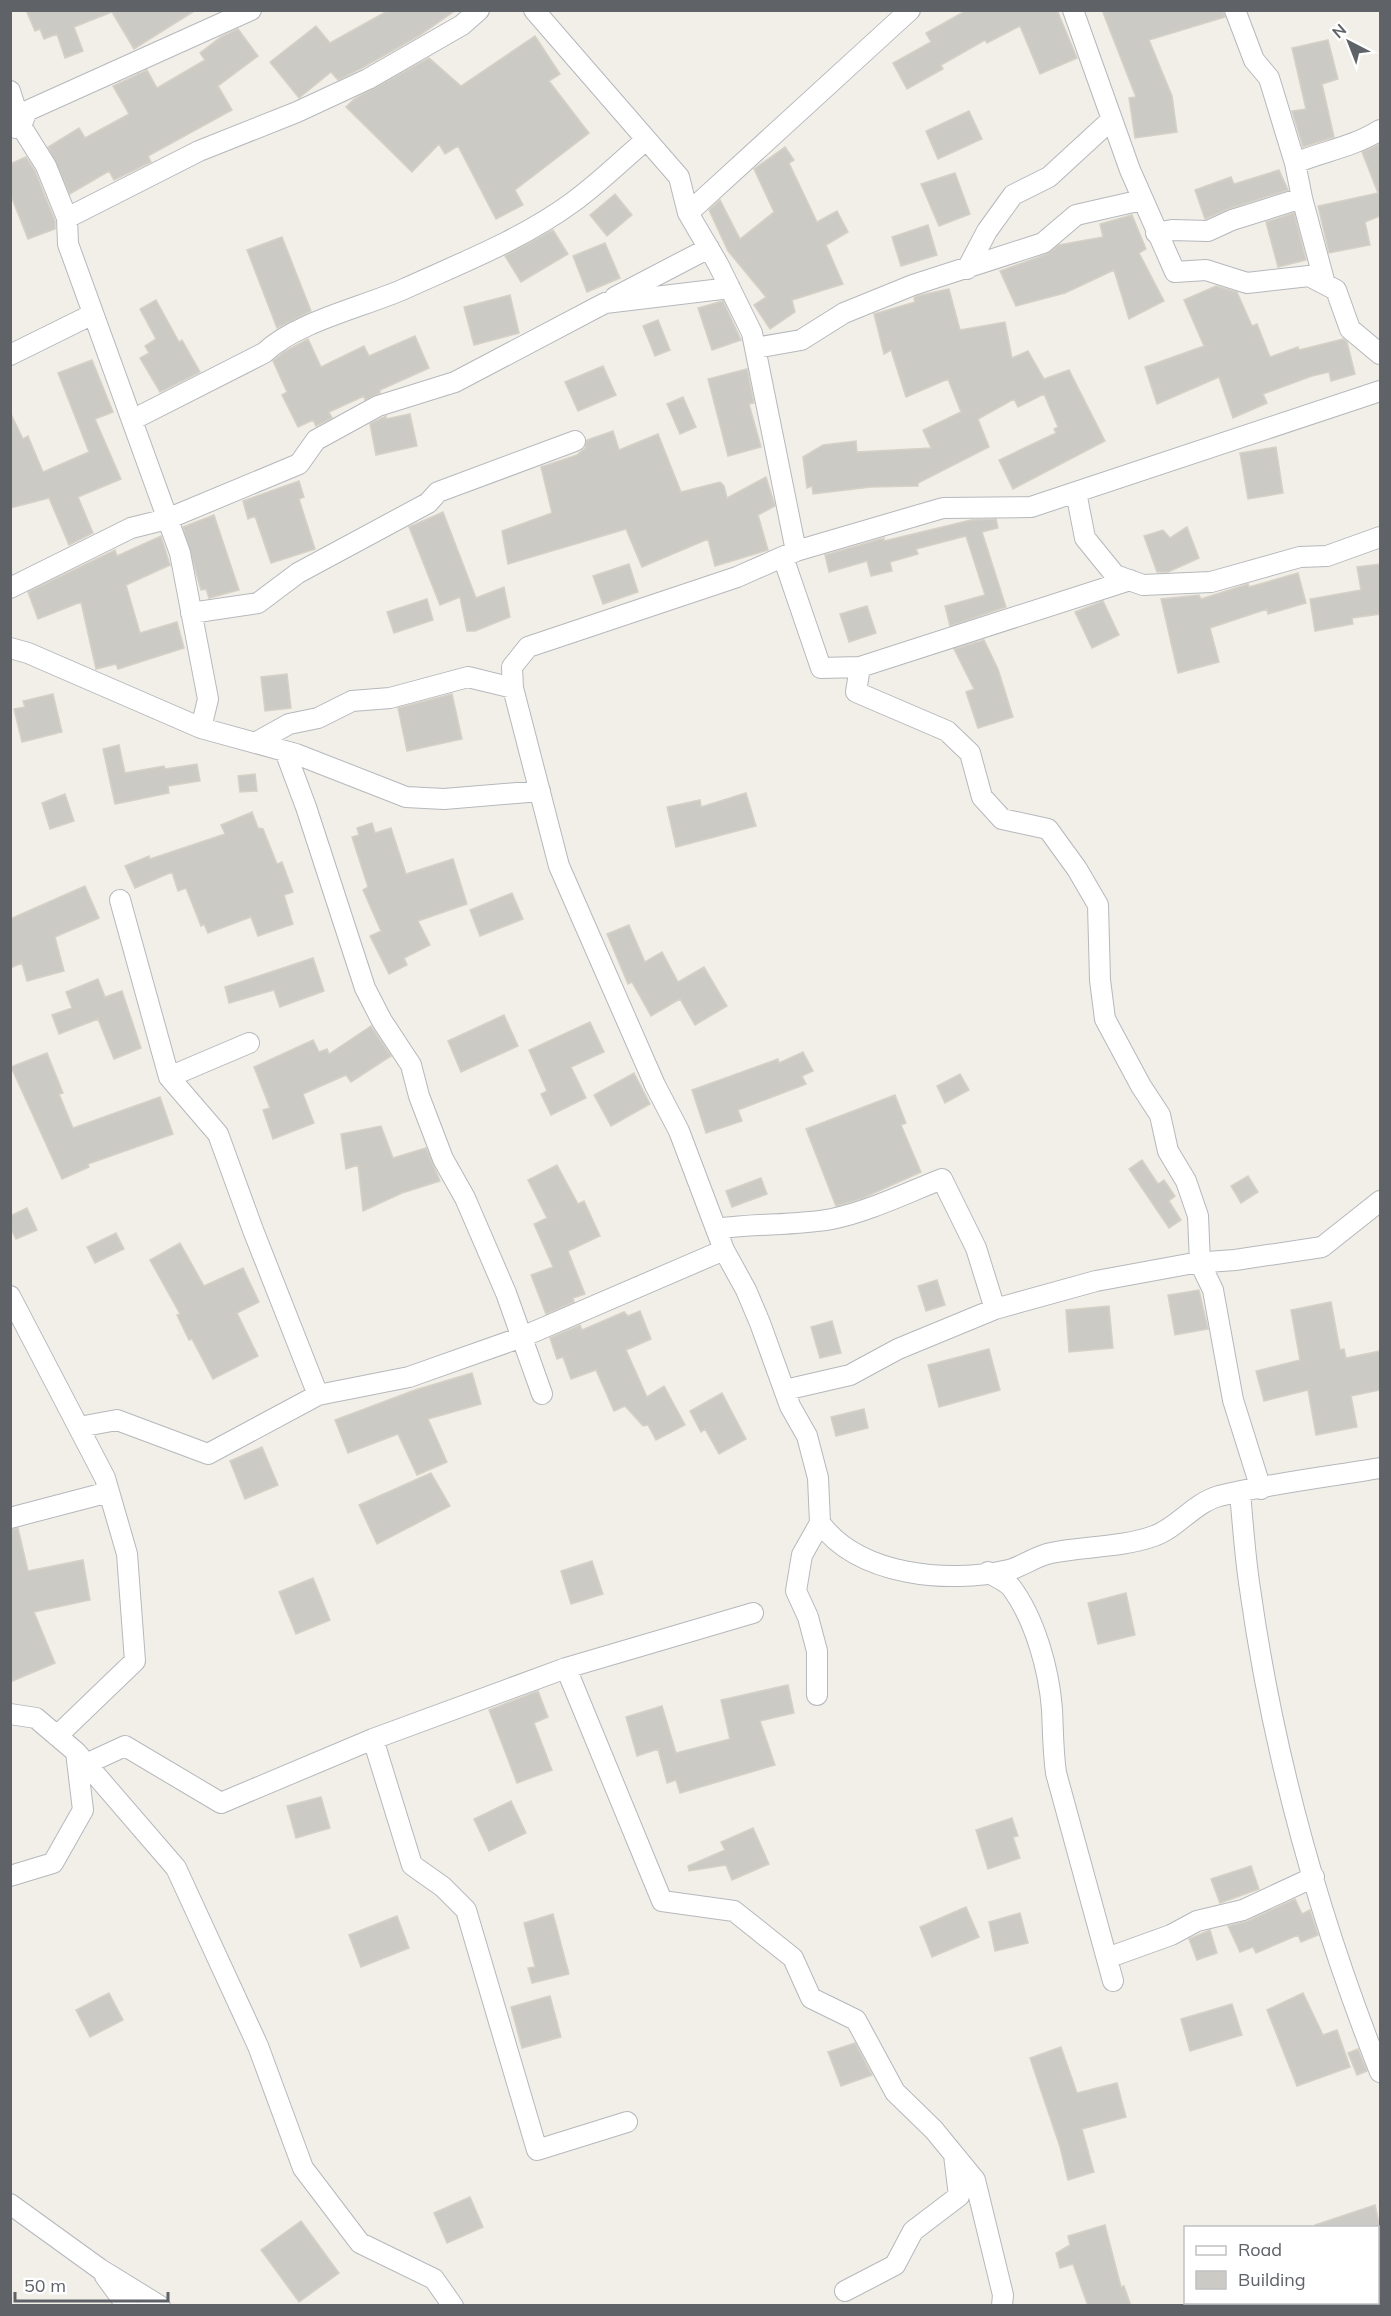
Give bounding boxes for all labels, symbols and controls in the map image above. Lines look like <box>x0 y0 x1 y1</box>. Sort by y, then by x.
north arrow <box>1319 12 1379 72</box>
text: N <box>1328 19 1350 42</box>
legend <box>1184 2226 1379 2304</box>
text: Road <box>1238 2238 1282 2261</box>
scale bar <box>15 2265 168 2303</box>
text: Building <box>1238 2268 1306 2291</box>
text: 50 m <box>24 2274 66 2297</box>

